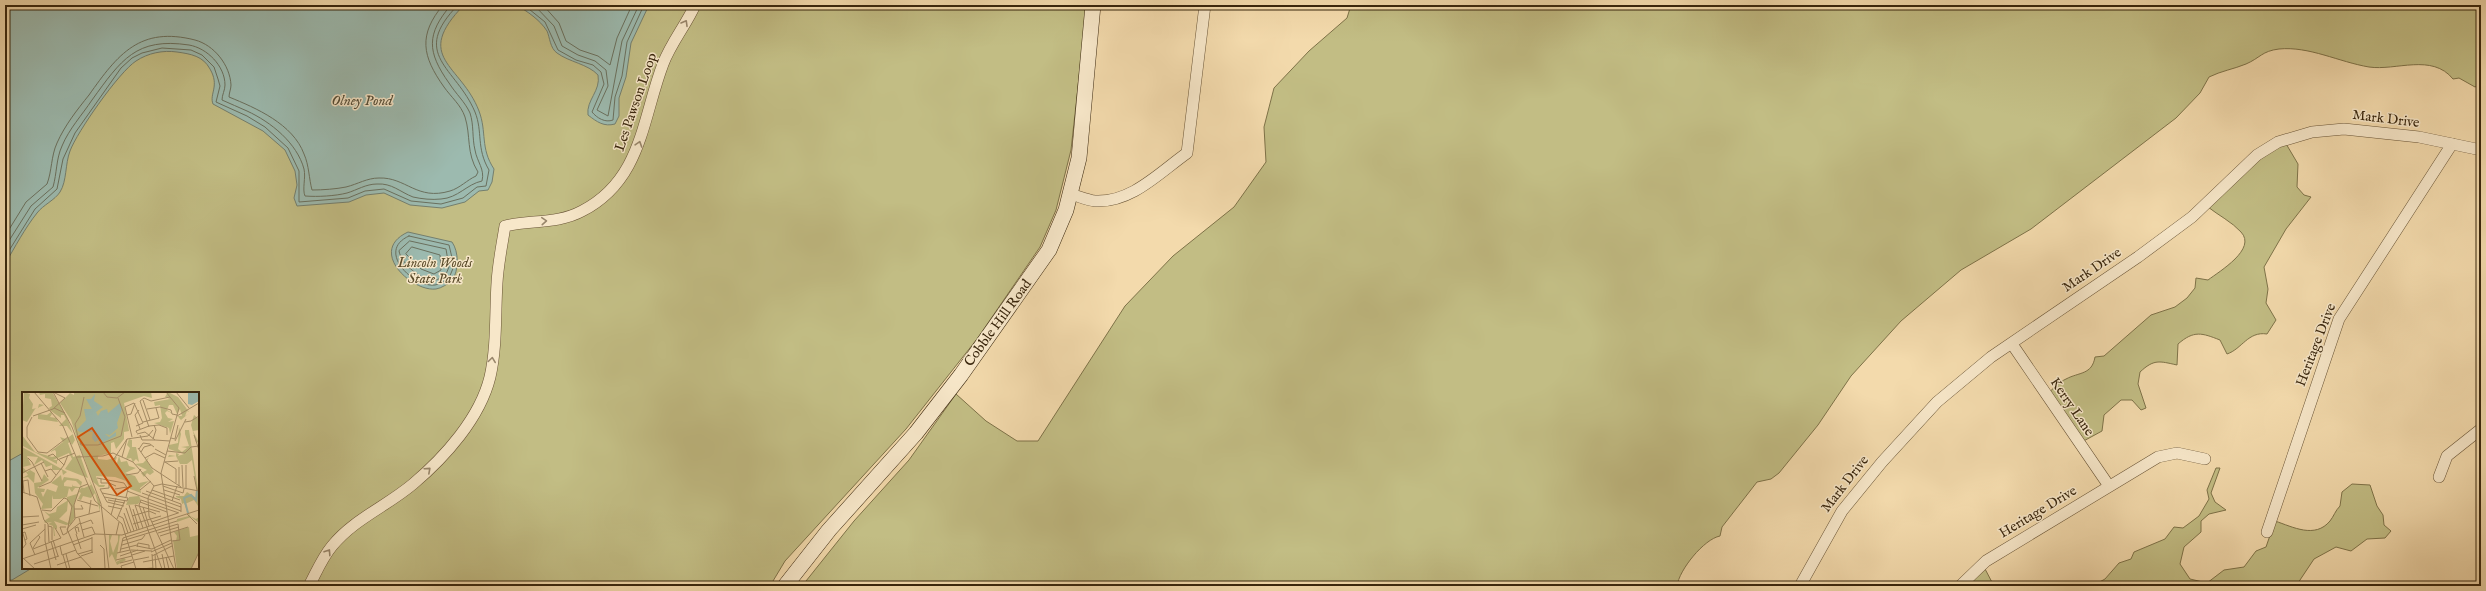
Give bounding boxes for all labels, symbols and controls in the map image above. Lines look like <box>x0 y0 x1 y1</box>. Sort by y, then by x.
one-way arrow <box>681 20 688 28</box>
street label: Les Pawson Loop <box>611 50 661 154</box>
water label: Olney Pond <box>331 91 394 110</box>
street label: Mark Drive <box>2351 106 2421 132</box>
one-way arrow <box>634 141 643 148</box>
one-way arrow <box>540 216 547 225</box>
street label: Mark Drive <box>2059 243 2125 296</box>
park label: Lincoln Woods State Park <box>397 254 473 288</box>
street label: Cobble Hill Road <box>960 275 1036 370</box>
street label: Heritage Drive <box>2292 300 2340 389</box>
one-way arrow <box>487 357 496 363</box>
street label: Kerry Lane <box>2046 374 2098 440</box>
inset map <box>22 392 199 569</box>
street label: Mark Drive <box>1817 451 1873 516</box>
one-way arrow <box>423 467 431 475</box>
street label: Heritage Drive <box>1996 481 2081 542</box>
one-way arrow <box>323 549 331 556</box>

